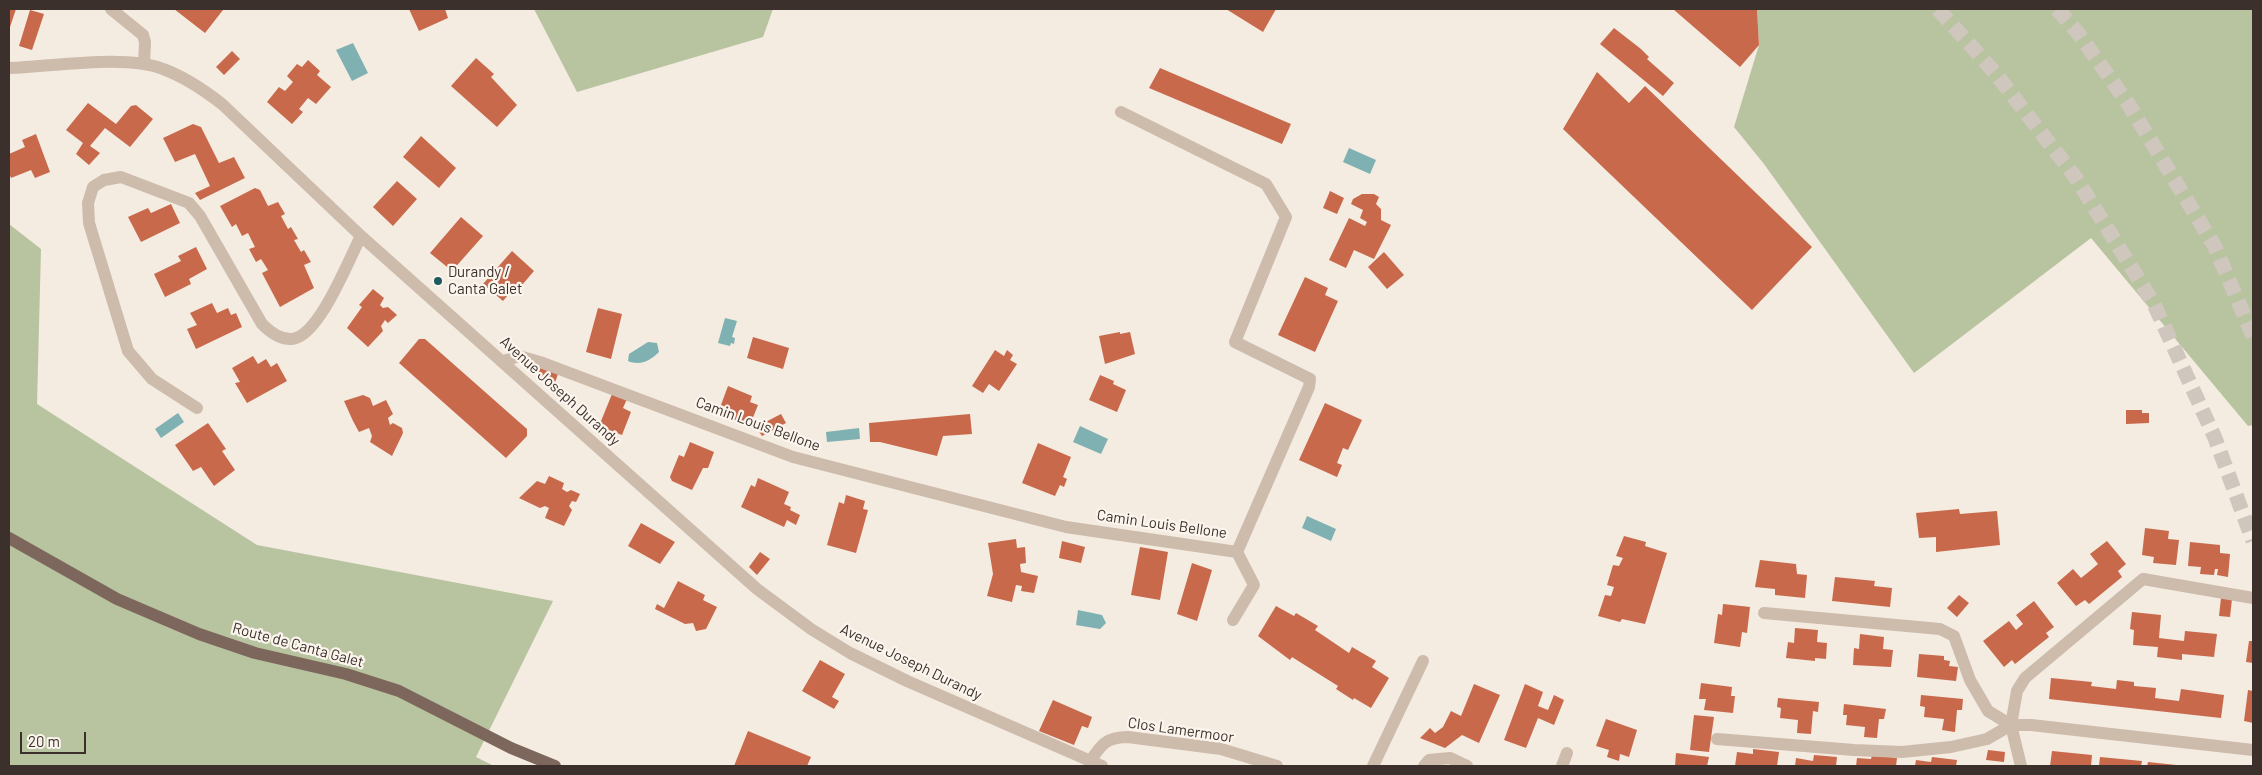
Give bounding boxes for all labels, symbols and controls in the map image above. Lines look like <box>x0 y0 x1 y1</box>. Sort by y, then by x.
place label: Durandy / Canta Galet <box>448 263 522 298</box>
marker: Durandy / Canta Galet <box>432 275 444 287</box>
street label: Avenue Joseph Durandy <box>496 332 624 450</box>
street label: Camin Louis Bellone <box>693 393 823 455</box>
street label: Camin Louis Bellone <box>1096 506 1228 542</box>
street label: Route de Canta Galet <box>230 619 366 671</box>
street label: Avenue Joseph Durandy <box>837 620 985 704</box>
street label: Clos Lamermoor <box>1127 714 1235 746</box>
scale bar <box>22 722 89 754</box>
text: 20 m <box>28 732 60 750</box>

